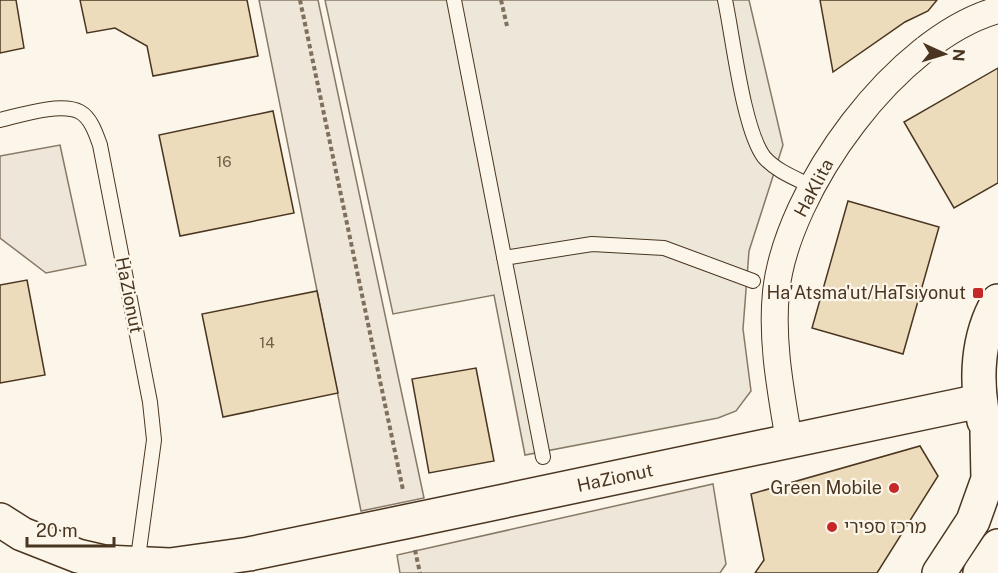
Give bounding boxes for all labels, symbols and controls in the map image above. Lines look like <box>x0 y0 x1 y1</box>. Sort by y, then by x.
north arrow <box>914 24 974 84</box>
text: N <box>949 48 968 62</box>
house number: 16 <box>216 153 232 170</box>
street label: HaKlita <box>790 155 838 220</box>
street label: HaZionut <box>112 255 147 335</box>
place label: Ha'Atsma'ut/HaTsiyonut <box>767 282 966 303</box>
marker: Ha'Atsma'ut/HaTsiyonut <box>971 286 985 300</box>
house number: 14 <box>259 334 275 351</box>
street label: HaZionut <box>575 459 655 496</box>
place label: Green Mobile <box>770 477 882 498</box>
marker: Green Mobile <box>887 481 901 495</box>
scale bar <box>27 510 114 548</box>
place label: מרכז ספירי <box>844 516 927 537</box>
text: 20 m <box>36 520 78 541</box>
marker: מרכז ספירי <box>825 520 839 534</box>

